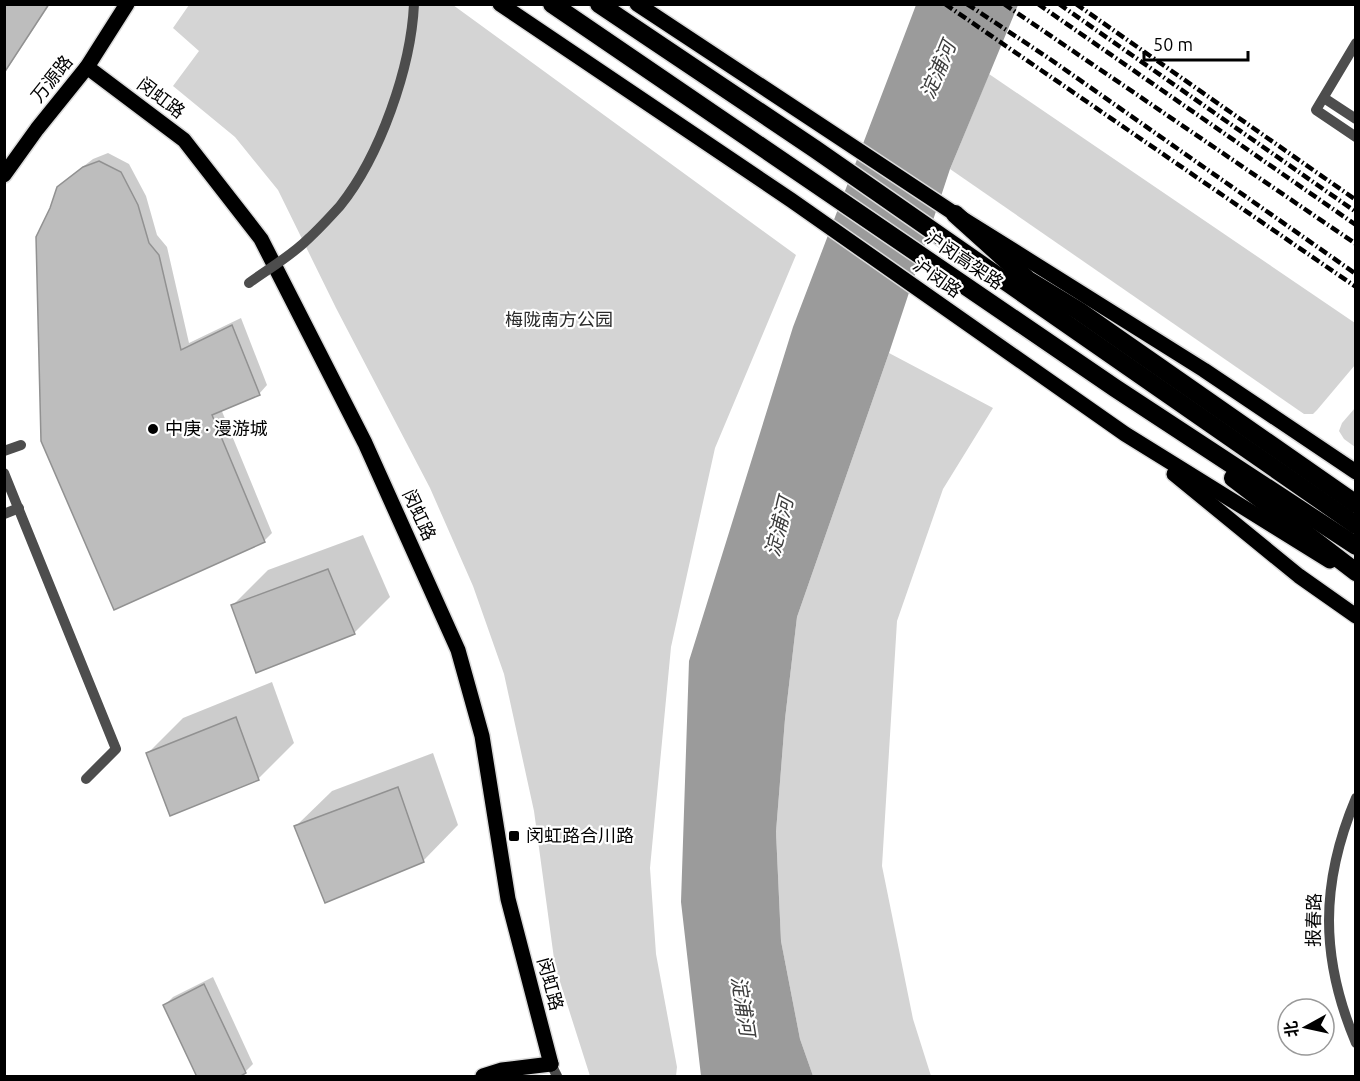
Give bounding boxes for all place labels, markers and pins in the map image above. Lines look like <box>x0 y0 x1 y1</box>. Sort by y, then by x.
place label: 中庚 · 漫游城 <box>165 418 268 438</box>
marker: 中庚 · 漫游城 <box>146 422 160 436</box>
place label: 闵虹路合川路 <box>526 825 634 845</box>
marker: 闵虹路合川路 <box>507 829 521 843</box>

